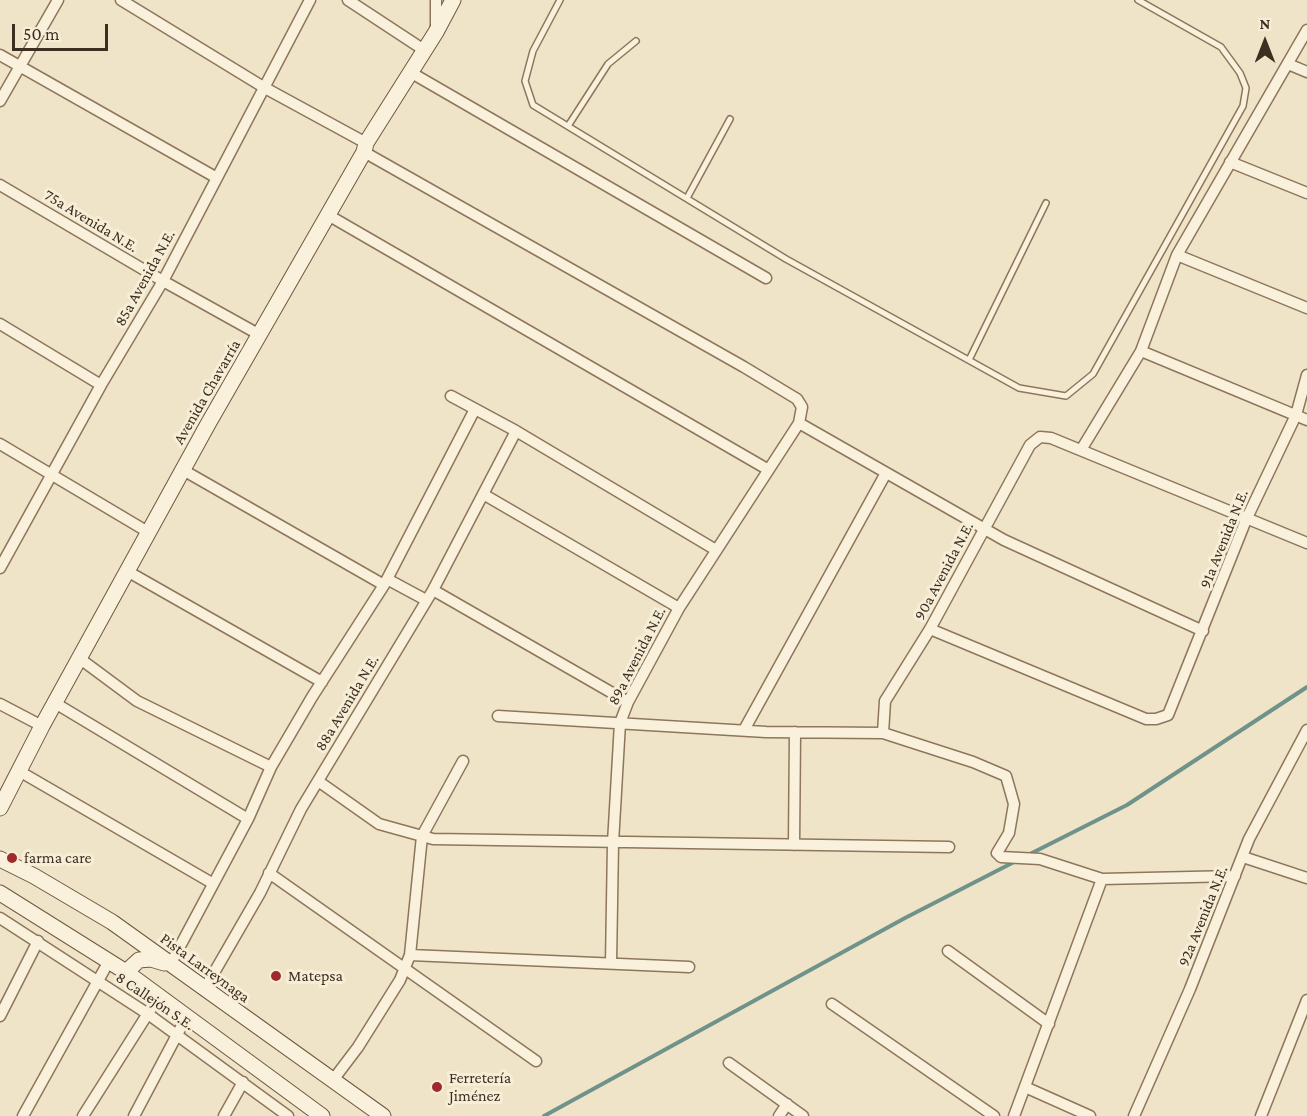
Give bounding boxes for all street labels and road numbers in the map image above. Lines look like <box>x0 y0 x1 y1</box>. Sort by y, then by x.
street label: 75a Avenida N.E. <box>41 185 141 257</box>
street label: 85a Avenida N.E. <box>111 226 179 330</box>
street label: Avenida Chavarría <box>169 336 245 448</box>
street label: 91a Avenida N.E. <box>1195 487 1253 591</box>
street label: 90a Avenida N.E. <box>910 519 978 623</box>
street label: 89a Avenida N.E. <box>604 604 670 708</box>
street label: 88a Avenida N.E. <box>311 652 383 754</box>
street label: 92a Avenida N.E. <box>1174 863 1232 969</box>
street label: Pista Larreynaga <box>156 929 254 1007</box>
street label: 8 Callejón S.E. <box>112 968 198 1034</box>

